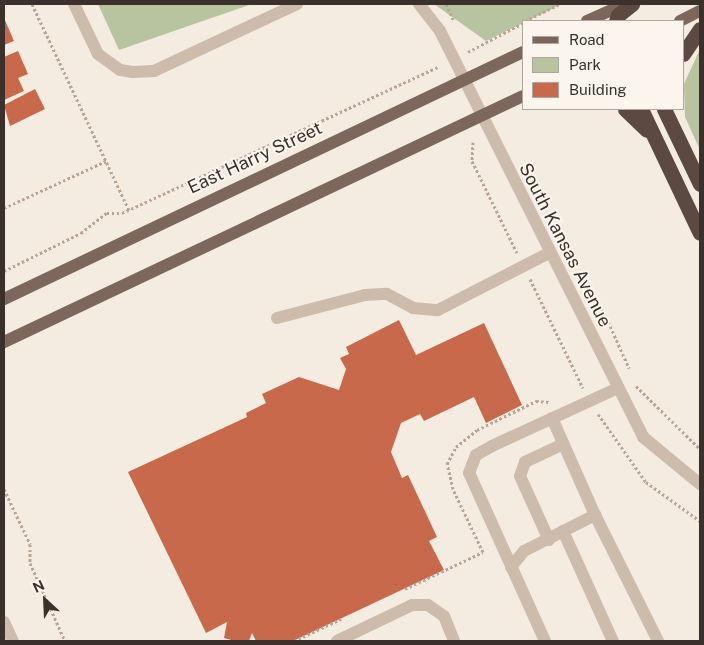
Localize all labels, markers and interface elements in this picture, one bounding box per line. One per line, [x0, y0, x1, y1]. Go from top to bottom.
legend [522, 20, 684, 110]
text: Road [569, 31, 605, 48]
text: Park [569, 56, 601, 73]
text: Building [569, 81, 627, 98]
street label: East Harry Street [184, 117, 326, 199]
street label: South Kansas Avenue [514, 159, 616, 331]
north arrow [20, 575, 70, 625]
text: N [30, 577, 47, 596]

